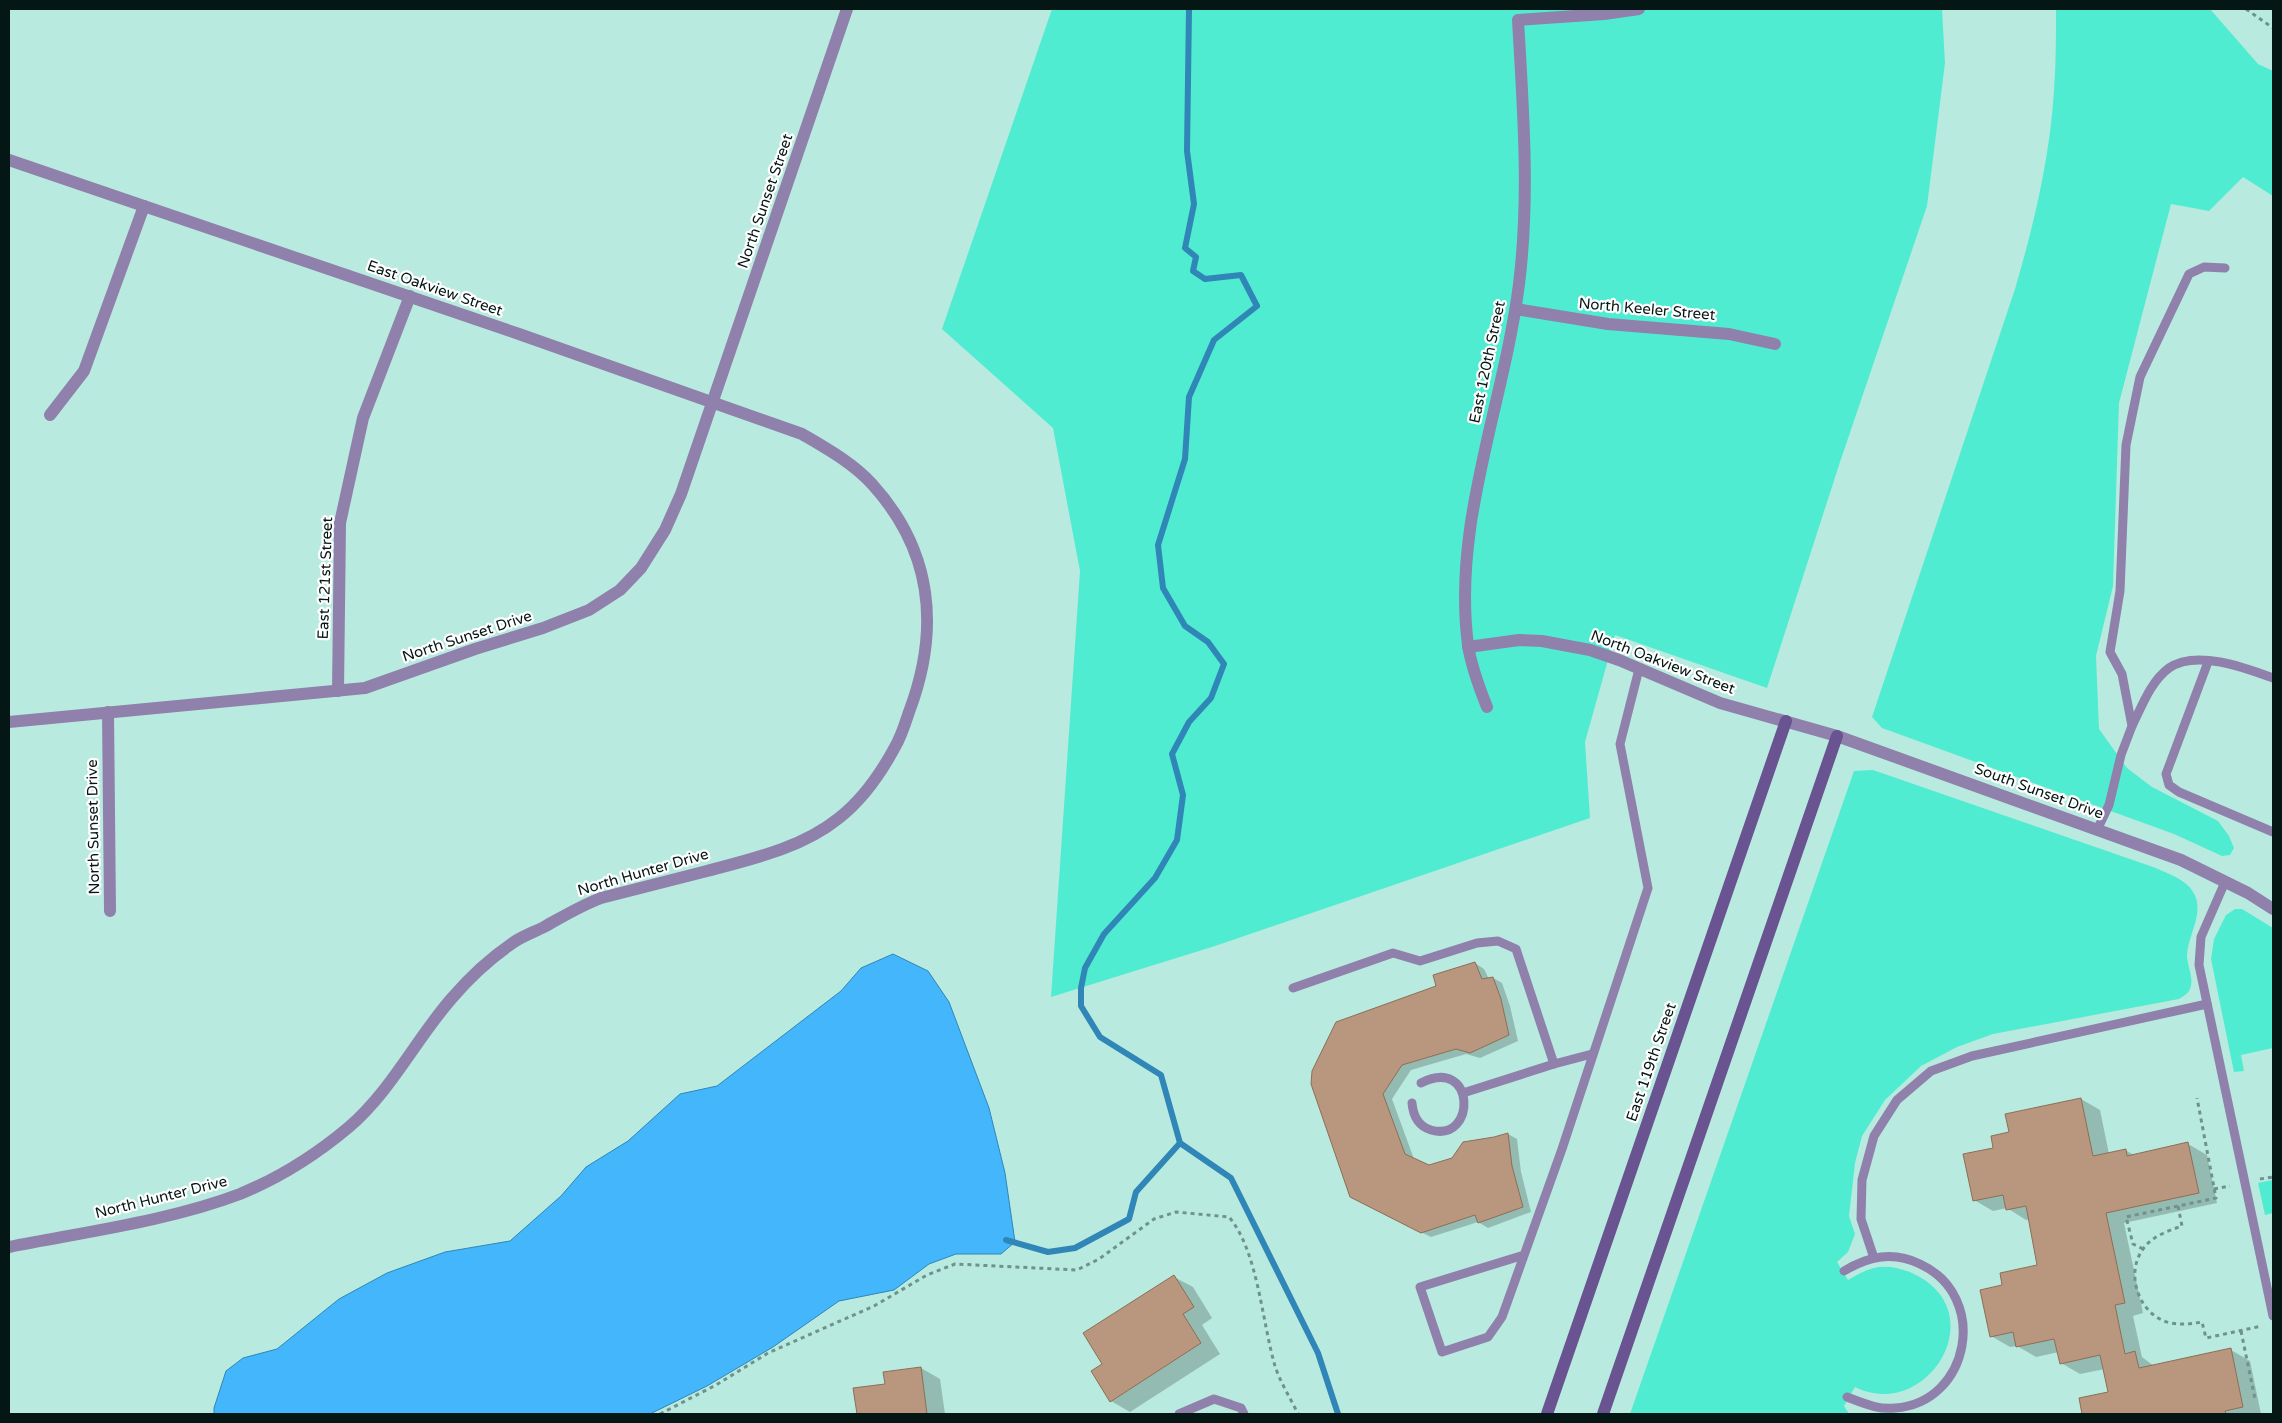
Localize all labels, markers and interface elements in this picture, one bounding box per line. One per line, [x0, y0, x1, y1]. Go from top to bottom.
street label: North Sunset Street [734, 131, 797, 271]
street label: East Oakview Street [365, 256, 505, 320]
street label: North Keeler Street [1578, 294, 1716, 324]
street label: East 120th Street [1465, 299, 1509, 425]
street label: East 121st Street [314, 516, 336, 640]
street label: North Sunset Drive [400, 607, 534, 665]
street label: North Oakview Street [1588, 626, 1738, 698]
street label: North Sunset Drive [83, 759, 103, 895]
street label: South Sunset Drive [1972, 759, 2106, 823]
street label: North Hunter Drive [575, 845, 711, 899]
street label: East 119th Street [1622, 1000, 1680, 1124]
street label: North Hunter Drive [93, 1172, 229, 1222]

